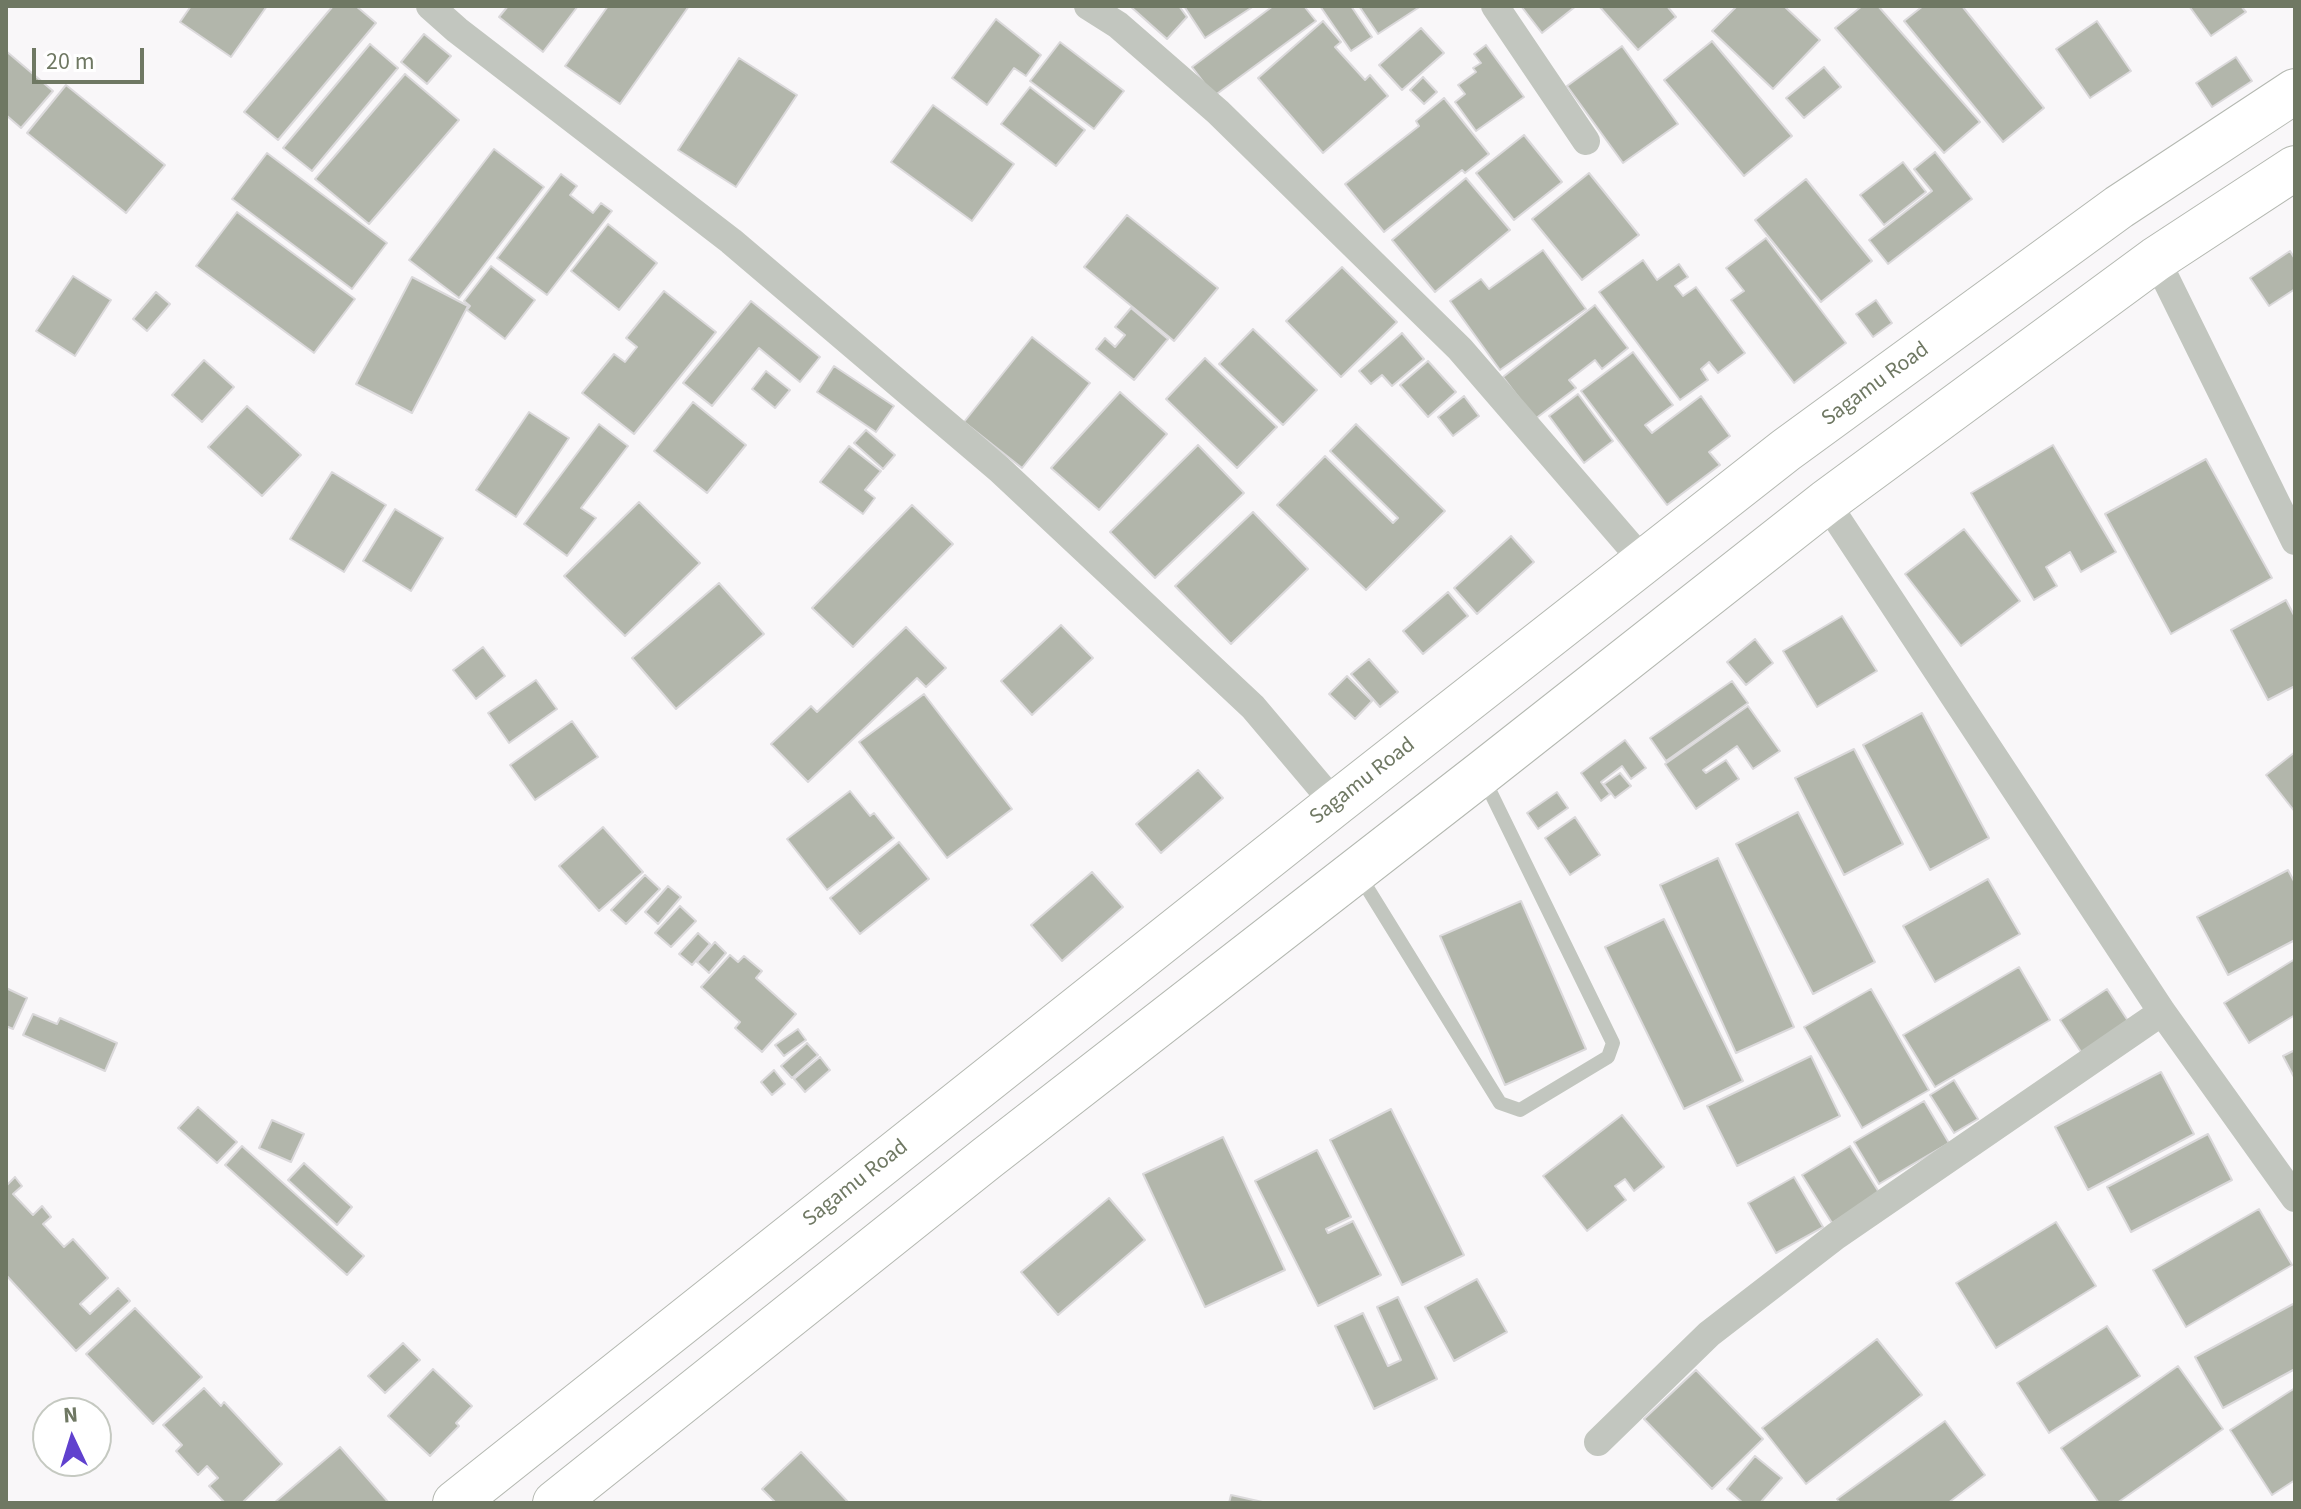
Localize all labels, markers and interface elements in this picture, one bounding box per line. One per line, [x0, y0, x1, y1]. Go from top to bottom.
scale bar [36, 32, 148, 82]
text: 20 m [46, 44, 95, 79]
street label: Sagamu Road [1817, 337, 1935, 433]
street label: Sagamu Road [1305, 733, 1421, 831]
street label: Sagamu Road [798, 1135, 914, 1233]
north arrow [32, 1397, 112, 1477]
text: N [62, 1399, 79, 1432]

